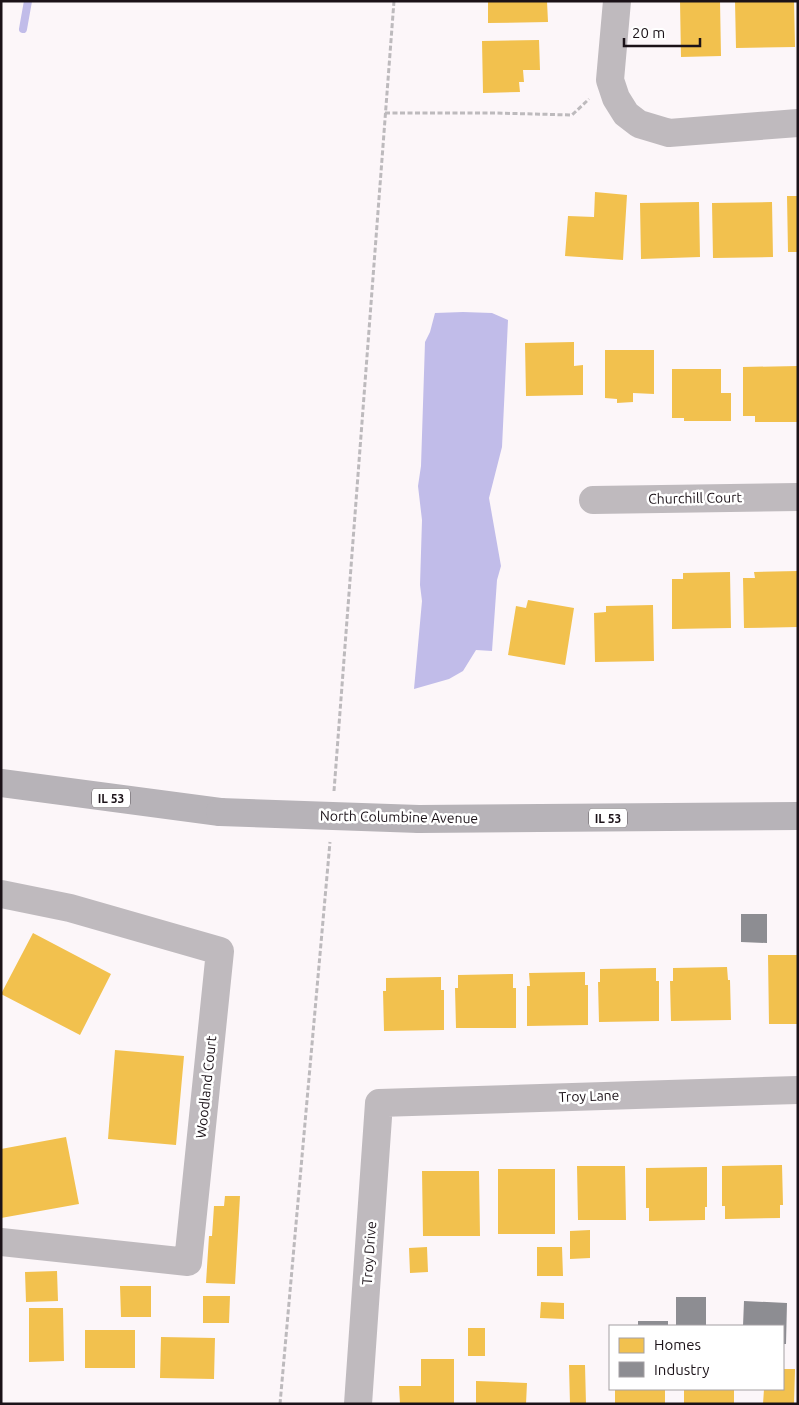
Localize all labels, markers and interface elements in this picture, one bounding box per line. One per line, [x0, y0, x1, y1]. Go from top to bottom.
scale bar [624, 15, 700, 47]
text: 20 m [632, 24, 665, 41]
street label: Churchill Court [648, 489, 743, 507]
road number: IL 53 [92, 788, 130, 808]
street label: North Columbine Avenue [320, 808, 478, 826]
road number: IL 53 [589, 808, 627, 828]
street label: Woodland Court [193, 1034, 219, 1139]
street label: Troy Lane [558, 1087, 620, 1105]
street label: Troy Drive [359, 1221, 379, 1285]
legend [609, 1325, 784, 1390]
text: Homes [654, 1336, 701, 1353]
text: Industry [654, 1361, 709, 1378]

